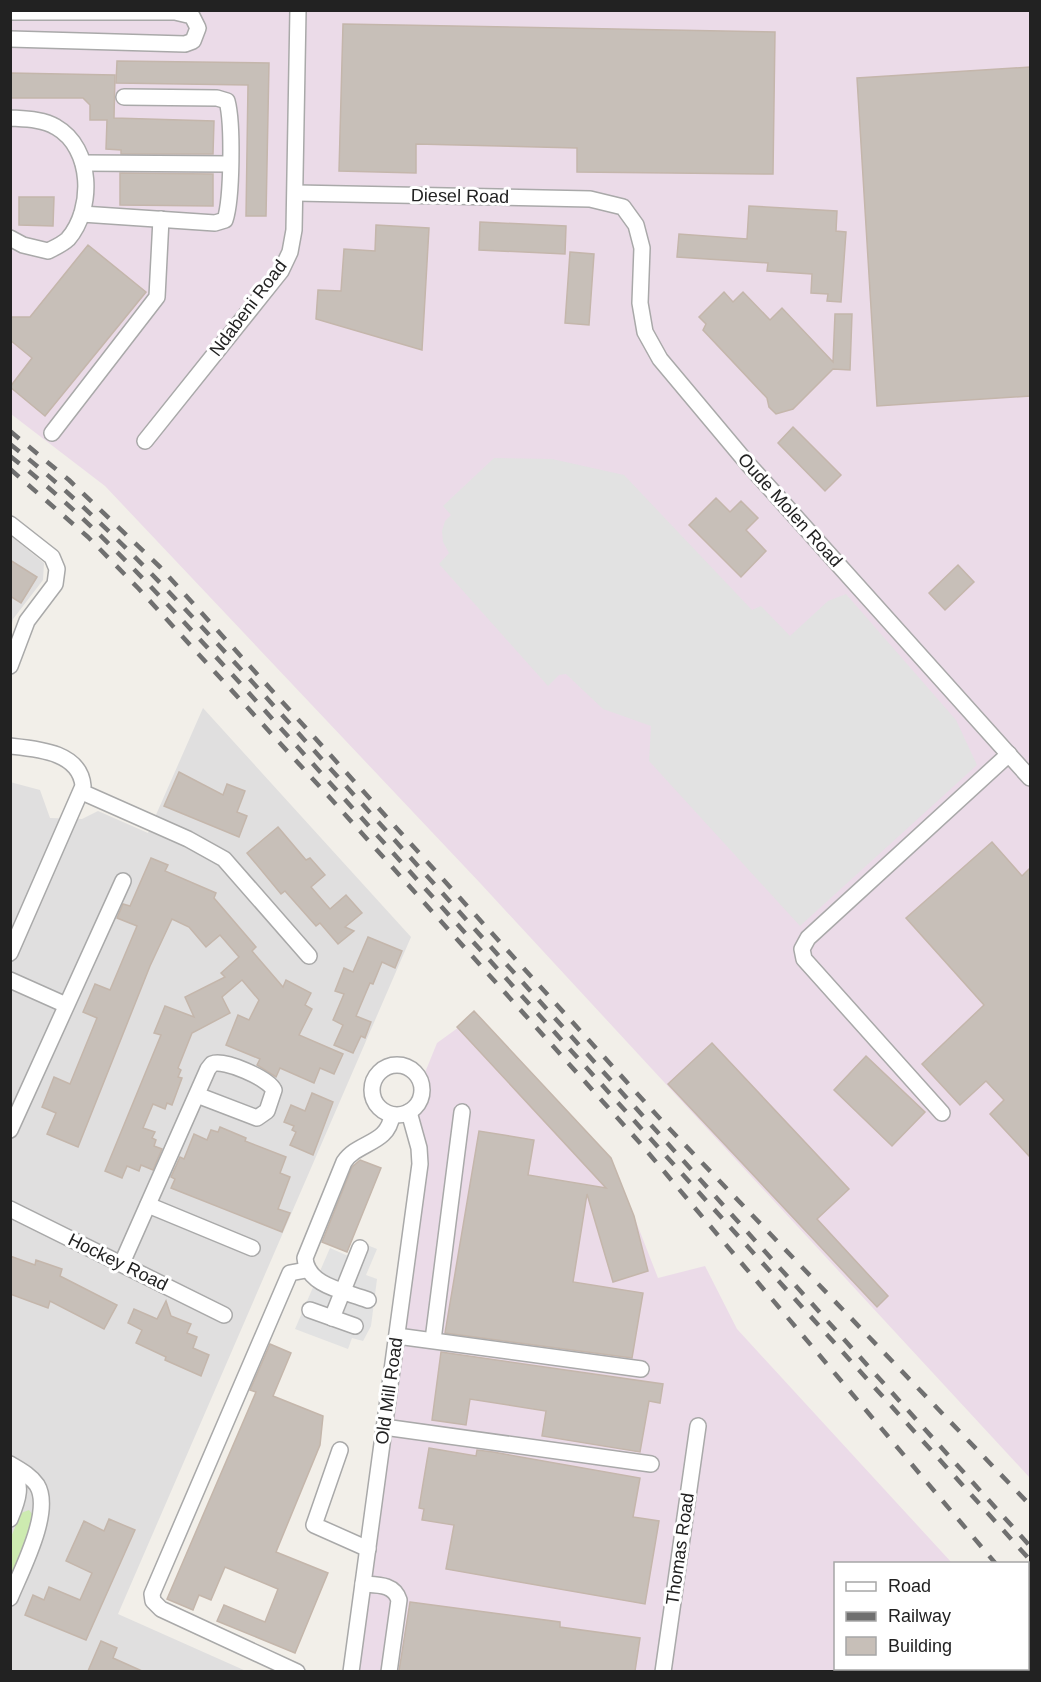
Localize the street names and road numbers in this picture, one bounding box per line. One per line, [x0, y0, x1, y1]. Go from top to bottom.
street label: Diesel Road [411, 185, 509, 207]
street label: Ndabeni Road [205, 256, 291, 360]
street label: Oude Molen Road [734, 449, 846, 571]
street label: Hockey Road [65, 1229, 171, 1295]
street label: Old Mill Road [372, 1336, 406, 1446]
street label: Thomas Road [662, 1492, 698, 1606]

